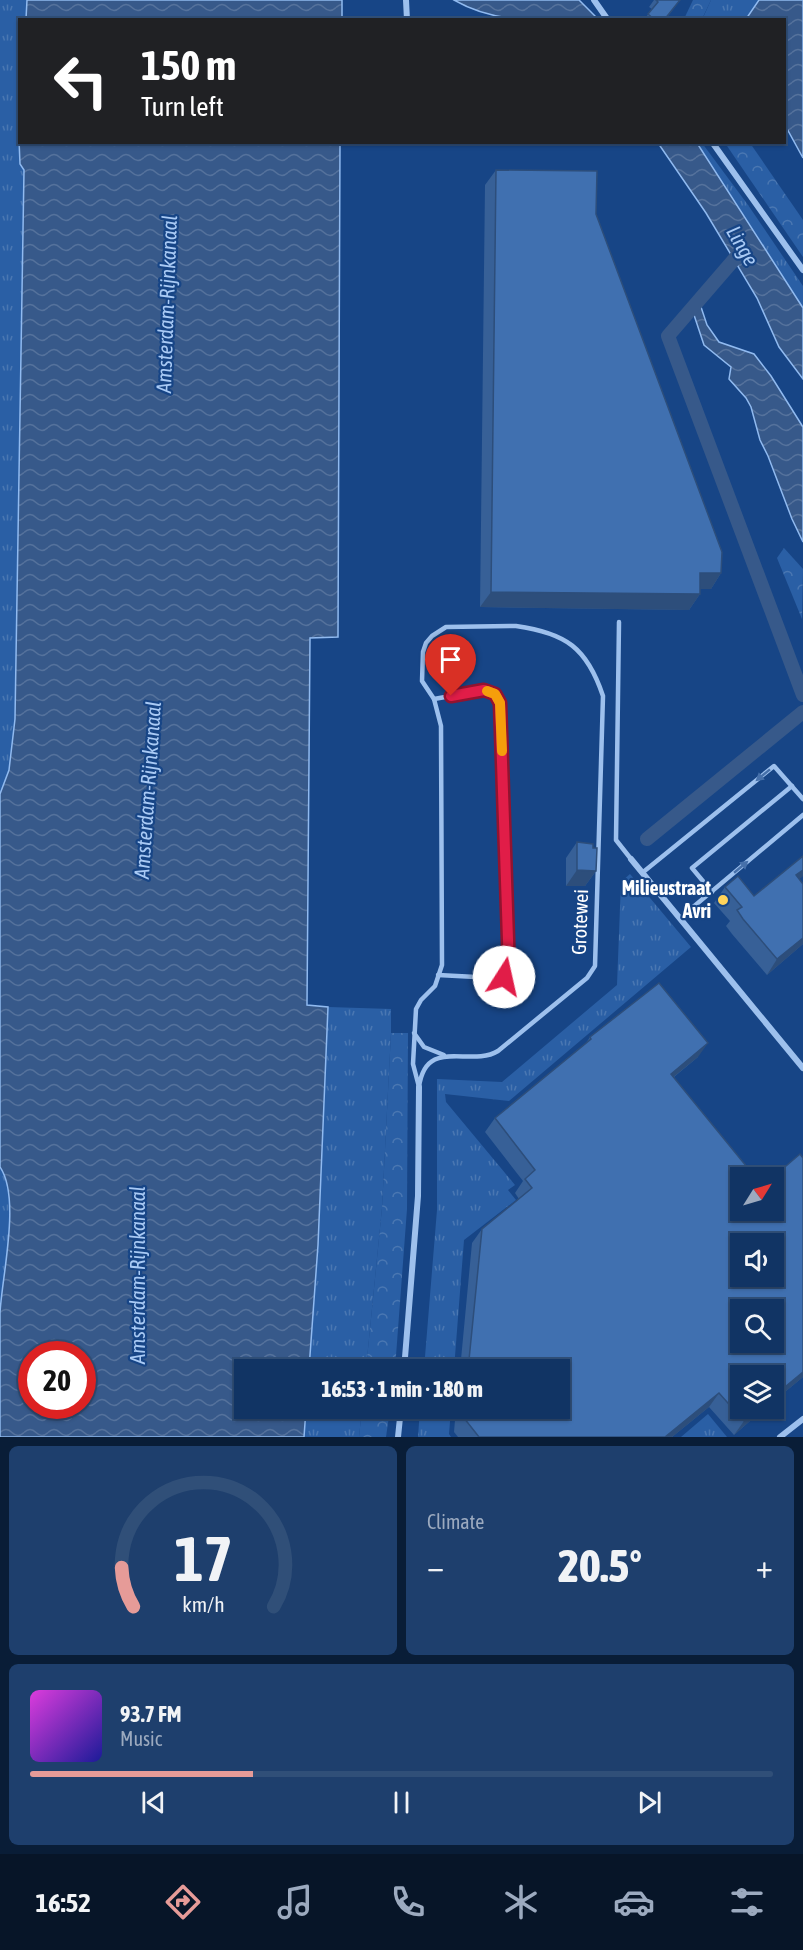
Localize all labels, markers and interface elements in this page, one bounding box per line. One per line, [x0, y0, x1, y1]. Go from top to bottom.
text: 150 m [141, 41, 236, 89]
icon: left [42, 42, 120, 120]
text: Turn left [141, 91, 224, 122]
water label: Amsterdam-Rijnkanaal [151, 215, 181, 394]
water label: Linge [722, 221, 764, 270]
pin [425, 634, 476, 696]
icon: arrive [434, 643, 467, 676]
water label: Amsterdam-Rijnkanaal [129, 700, 165, 881]
one-way arrow [755, 768, 771, 781]
one-way arrow [733, 861, 748, 874]
place label: Milieustraat Avri [622, 876, 711, 922]
street label: Grotewei [567, 889, 592, 955]
marker: Milieustraat Avri [716, 893, 730, 907]
position arrow [472, 945, 536, 1009]
north arrow [730, 1167, 784, 1221]
map controls [730, 1167, 784, 1419]
water label: Amsterdam-Rijnkanaal [125, 1186, 149, 1365]
button: sound [730, 1233, 784, 1287]
button: search [730, 1299, 784, 1353]
speed limit sign: 20 [18, 1341, 96, 1419]
button: layers [730, 1365, 784, 1419]
text: 16:53 · 1 min · 180 m [321, 1376, 483, 1402]
text: Climate [427, 1510, 484, 1533]
text: 17 [174, 1523, 232, 1594]
text: 20.5° [558, 1540, 642, 1592]
text: − [427, 1547, 444, 1585]
text: + [756, 1547, 773, 1585]
text: km/h [182, 1593, 224, 1618]
text: 93.7 FM [120, 1701, 182, 1727]
text: Music [120, 1727, 162, 1750]
icon: previous [137, 1786, 170, 1819]
icon: pause [385, 1786, 418, 1819]
icon: next [633, 1786, 666, 1819]
icon: directions [162, 1881, 204, 1923]
icon: music [274, 1881, 316, 1923]
icon: phone [387, 1881, 429, 1923]
icon: climate [500, 1881, 542, 1923]
icon: car [613, 1881, 655, 1923]
icon: filters [726, 1881, 768, 1923]
text: 16:52 [35, 1887, 91, 1918]

